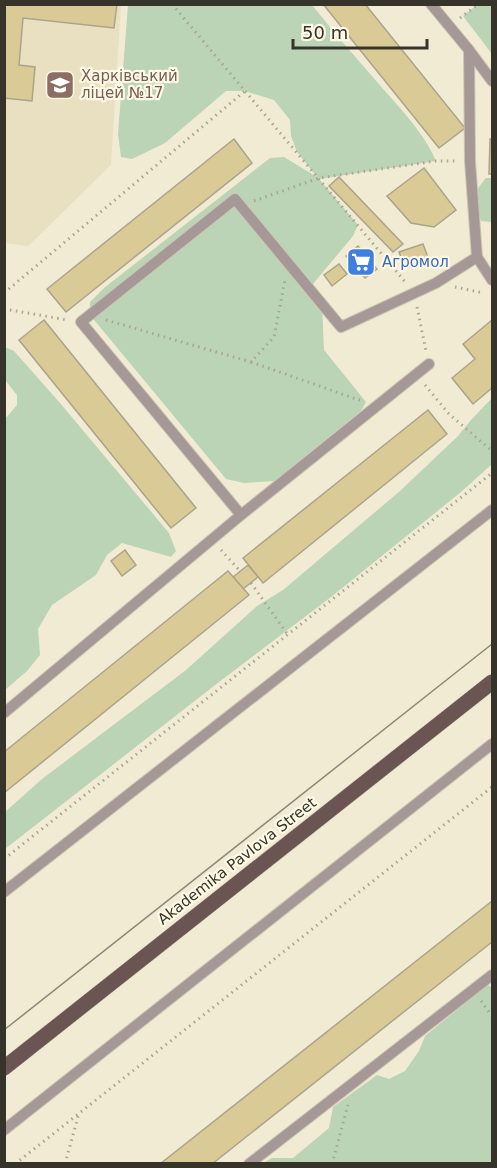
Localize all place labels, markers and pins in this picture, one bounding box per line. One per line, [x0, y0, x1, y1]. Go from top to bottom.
place label: Харківський ліцей №17 [81, 67, 178, 102]
school or university icon: Харківський ліцей №17 [44, 69, 76, 101]
supermarket icon: Агромол [345, 246, 377, 278]
place label: Агромол [382, 253, 449, 271]

